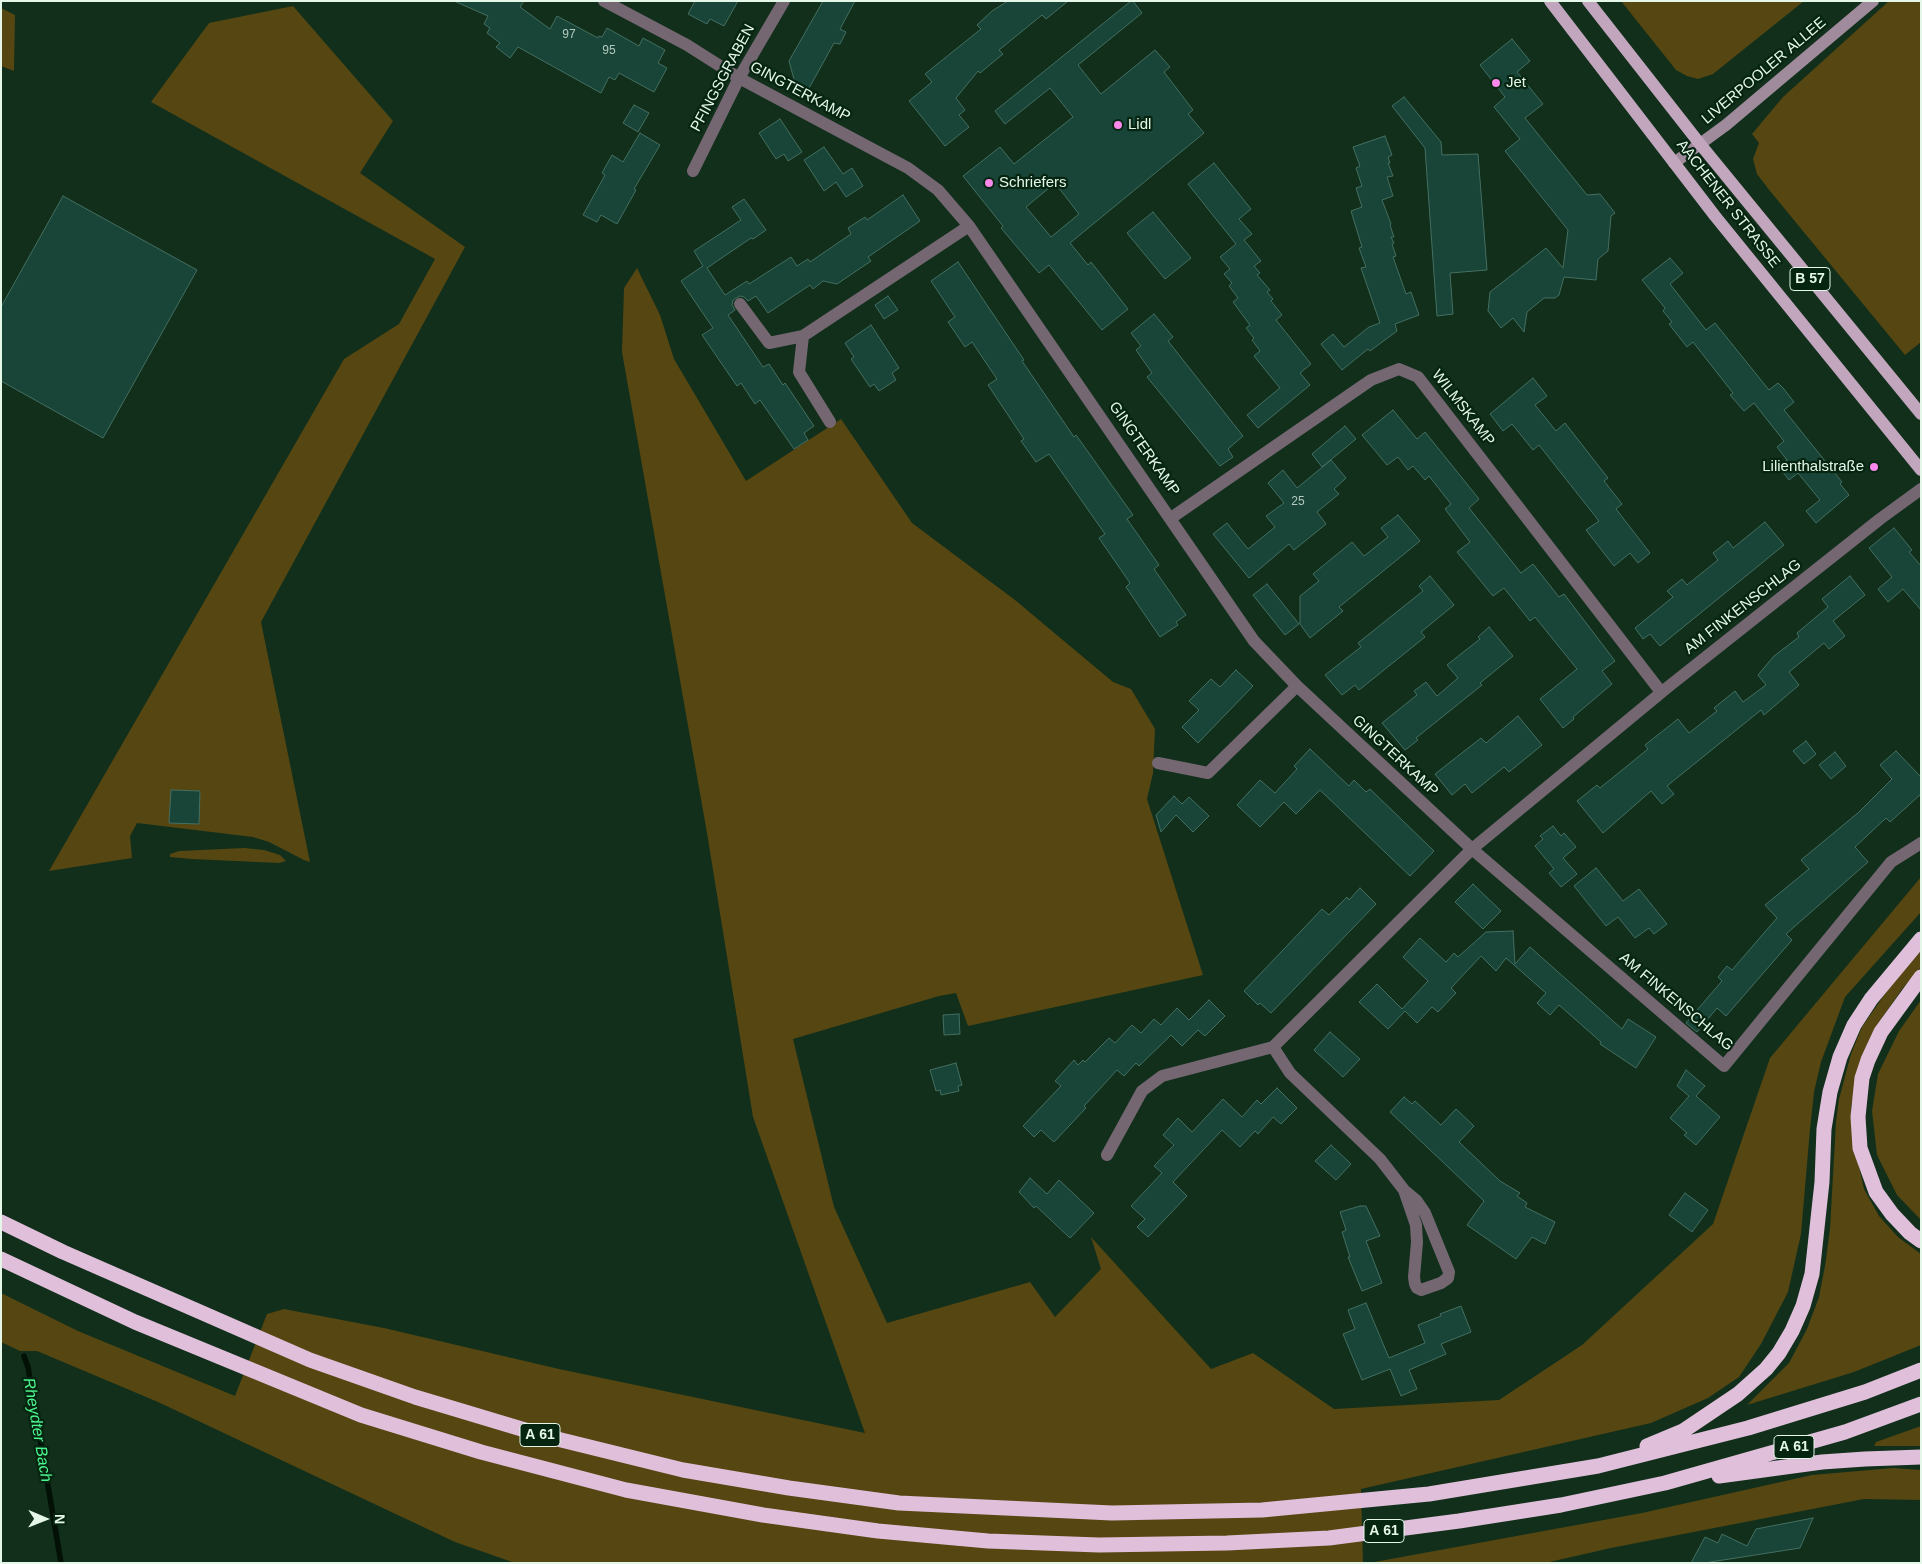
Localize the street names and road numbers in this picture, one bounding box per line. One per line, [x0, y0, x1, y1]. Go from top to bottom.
street label: LIVERPOOLER ALLEE [1698, 14, 1830, 128]
street label: PFINGSGRABEN [687, 21, 759, 135]
street label: GINGTERKAMP [747, 58, 853, 126]
street label: AACHENER STRASSE [1672, 136, 1784, 272]
road number: B 57 [1790, 268, 1830, 290]
street label: WILMSKAMP [1428, 366, 1498, 450]
street label: GINGTERKAMP [1105, 398, 1183, 500]
street label: AM FINKENSCHLAG [1681, 556, 1805, 658]
street label: GINGTERKAMP [1348, 712, 1442, 800]
street label: AM FINKENSCHLAG [1615, 949, 1737, 1055]
road number: A 61 [520, 1424, 560, 1446]
road number: A 61 [1774, 1435, 1814, 1458]
road number: A 61 [1364, 1520, 1404, 1542]

